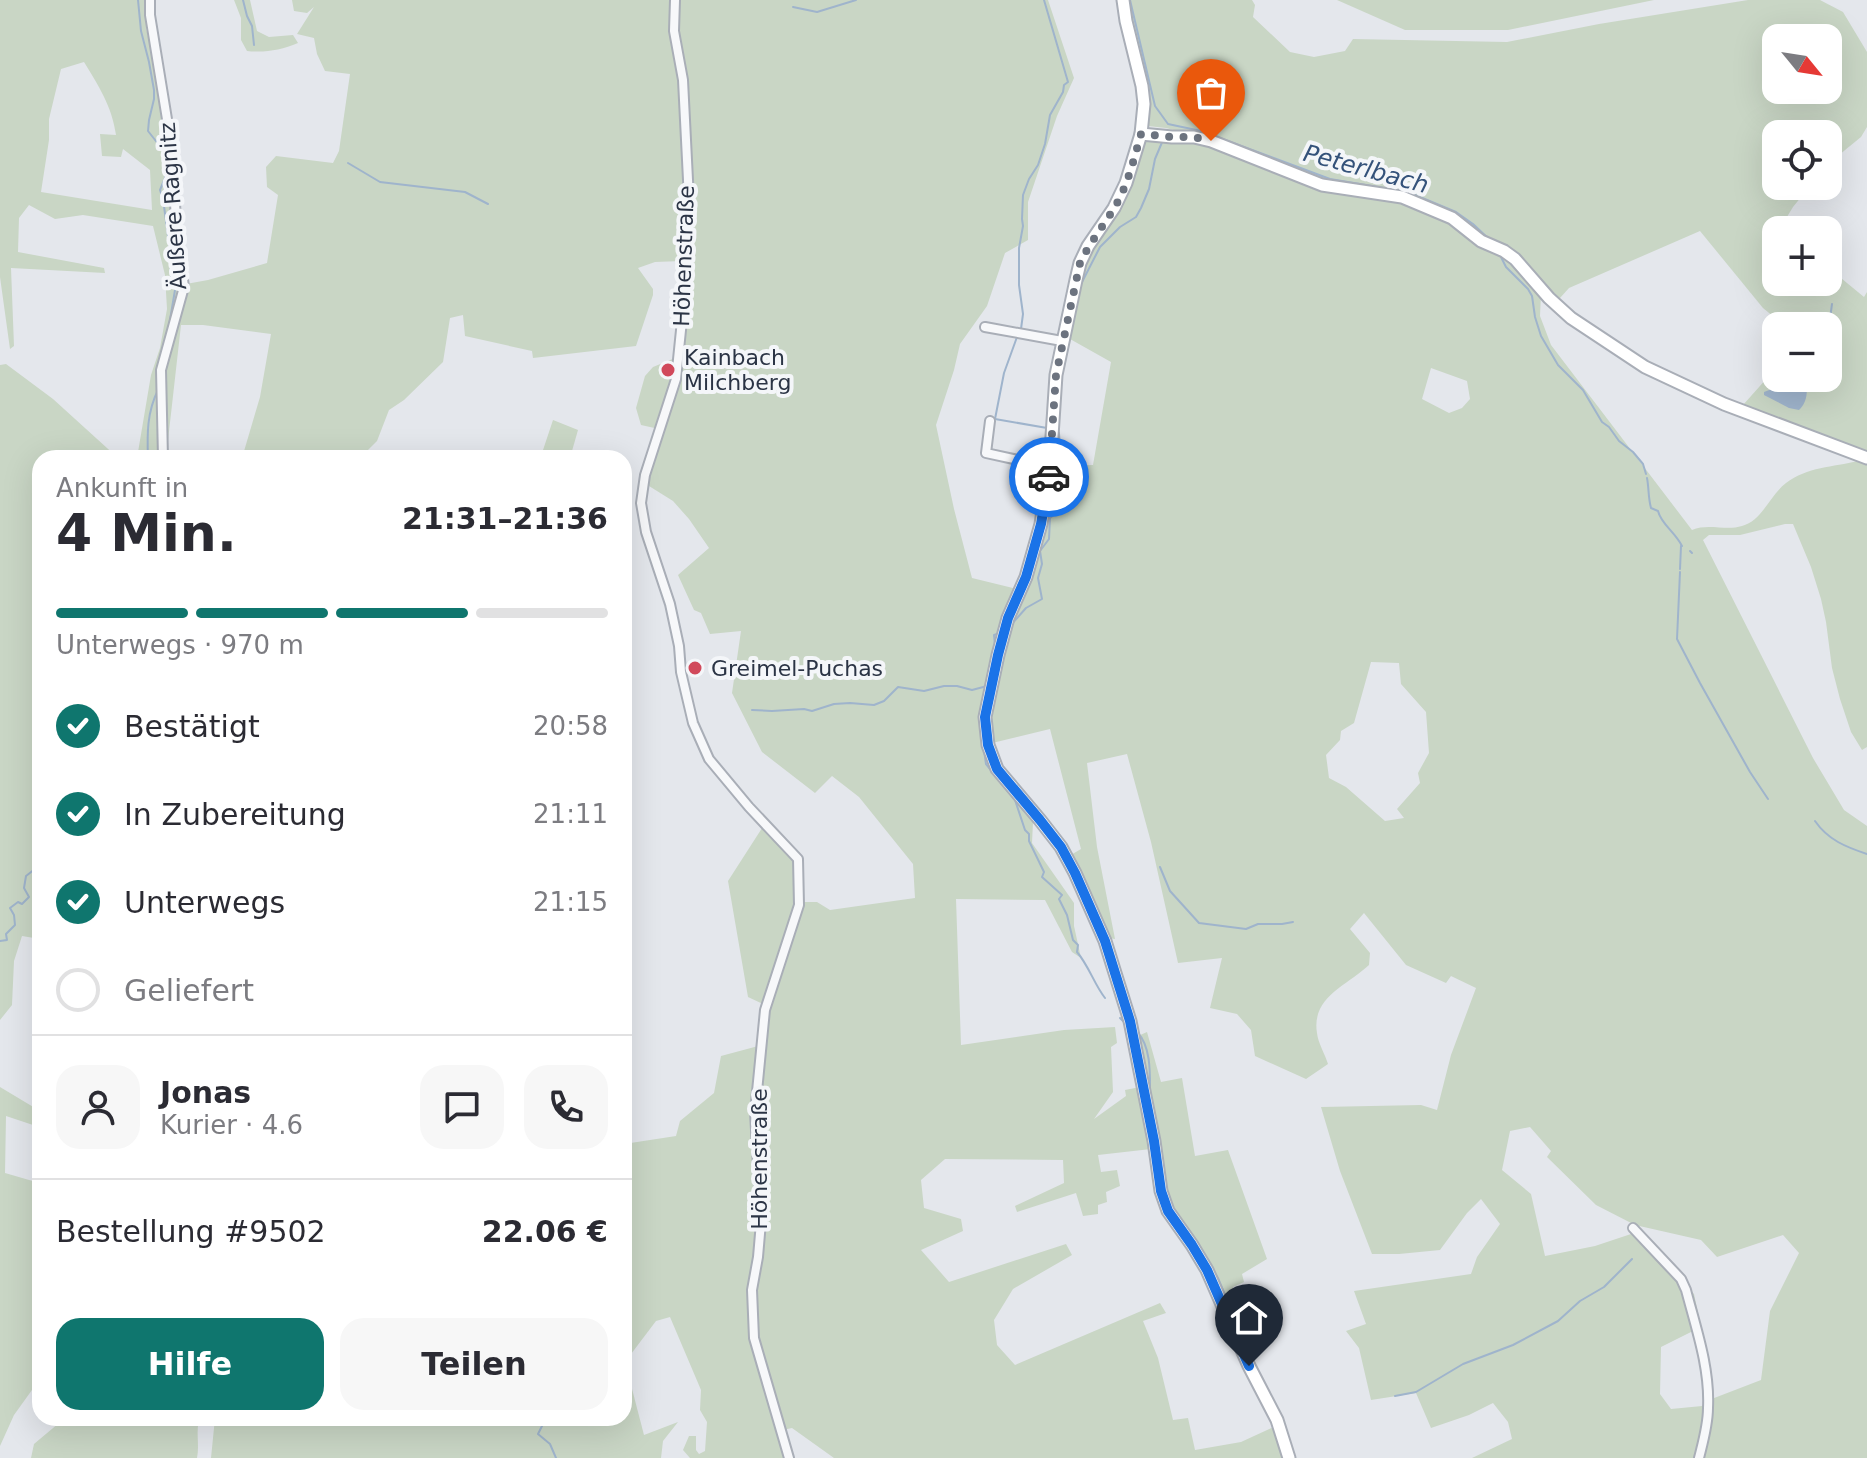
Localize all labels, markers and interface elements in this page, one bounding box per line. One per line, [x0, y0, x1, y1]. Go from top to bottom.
north arrow [1762, 24, 1842, 104]
map controls [1762, 24, 1842, 392]
pin [1177, 59, 1245, 141]
icon: bag [1189, 71, 1233, 115]
button: locate [1762, 120, 1842, 200]
street label: Äußere Ragnitz [155, 121, 191, 291]
water label: Peterlbach [1300, 139, 1432, 199]
street label: Höhenstraße [669, 185, 699, 327]
button: + [1762, 216, 1842, 296]
button: − [1762, 312, 1842, 392]
place label: Kainbach Milchberg [684, 345, 791, 395]
marker: Kainbach Milchberg [659, 361, 677, 379]
courier [1009, 437, 1089, 517]
icon: car [1027, 455, 1071, 499]
text: Ankunft in [56, 473, 188, 503]
text: 21:31–21:36 [402, 501, 608, 536]
text: 4 Min. [56, 503, 237, 563]
text: Unterwegs · 970 m [56, 630, 304, 660]
place label: Greimel-Puchas [711, 656, 883, 681]
marker: Greimel-Puchas [686, 659, 704, 677]
icon: check [56, 704, 100, 748]
text: Bestätigt [124, 709, 260, 744]
text: 20:58 [533, 711, 608, 741]
icon: check [56, 792, 100, 836]
text: In Zubereitung [124, 797, 346, 832]
text: 21:11 [533, 799, 608, 829]
icon: check [56, 880, 100, 924]
text: Unterwegs [124, 885, 285, 920]
text: 21:15 [533, 887, 608, 917]
text: Geliefert [124, 973, 254, 1008]
button: person [56, 1065, 140, 1149]
button: chat [420, 1065, 504, 1149]
button: phone [524, 1065, 608, 1149]
text: Jonas [160, 1075, 251, 1110]
street label: Höhenstraße [747, 1088, 772, 1230]
text: Kurier · 4.6 [160, 1110, 303, 1140]
text: Bestellung #9502 [56, 1214, 326, 1249]
text: 22.06 € [482, 1214, 608, 1249]
pin [1215, 1284, 1283, 1366]
icon: home [1227, 1296, 1271, 1340]
button: Hilfe [56, 1318, 324, 1410]
button: Teilen [340, 1318, 608, 1410]

